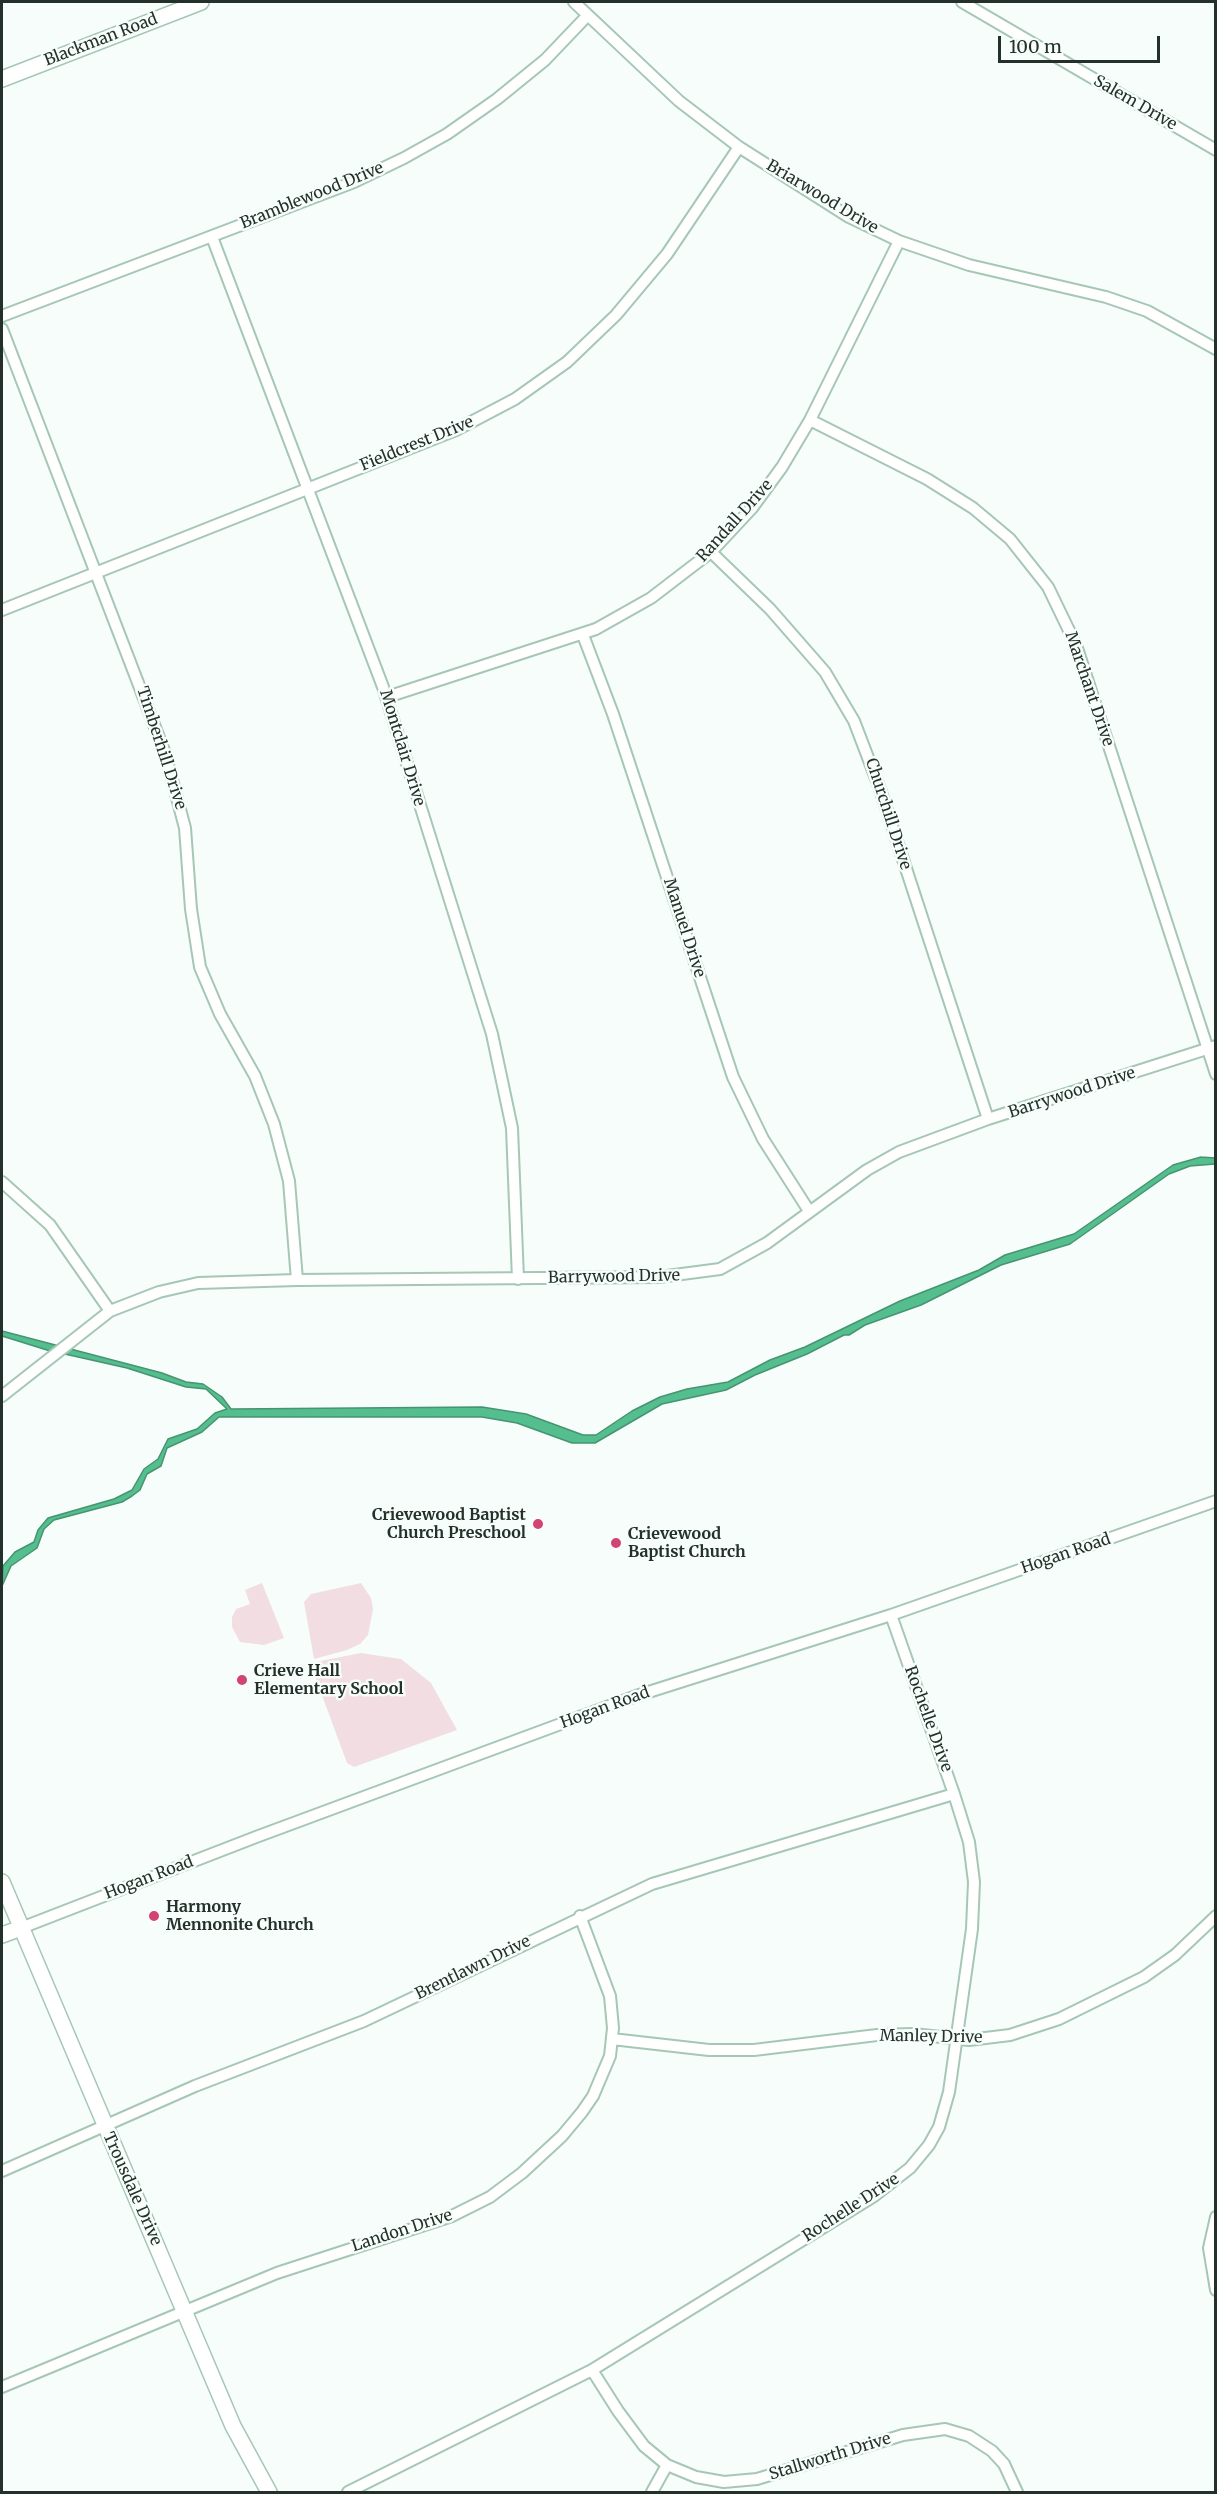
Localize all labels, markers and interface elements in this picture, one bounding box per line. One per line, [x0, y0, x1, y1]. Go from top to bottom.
street label: Blackman Road [42, 10, 160, 70]
scale bar [1001, 24, 1163, 62]
text: 100 m [1009, 35, 1062, 58]
street label: Salem Drive [1090, 71, 1180, 135]
street label: Briarwood Drive [763, 156, 881, 238]
street label: Bramblewood Drive [238, 158, 386, 234]
street label: Fieldcrest Drive [358, 413, 476, 475]
street label: Randall Drive [693, 476, 777, 566]
street label: Marchant Drive [1060, 629, 1118, 749]
street label: Timberhill Drive [132, 684, 190, 812]
street label: Montclair Drive [375, 688, 429, 808]
street label: Churchill Drive [861, 756, 915, 872]
street label: Manuel Drive [659, 876, 709, 980]
street label: Barrywood Drive [1006, 1063, 1138, 1123]
street label: Barrywood Drive [548, 1266, 680, 1288]
place label: Crievewood Baptist Church Preschool [372, 1505, 526, 1543]
marker: Crievewood Baptist Church Preschool [531, 1517, 545, 1531]
place label: Crievewood Baptist Church [628, 1524, 746, 1562]
street label: Hogan Road [1019, 1530, 1113, 1578]
marker: Crievewood Baptist Church [609, 1536, 623, 1550]
place label: Crieve Hall Elementary School [254, 1661, 403, 1699]
street label: Rochelle Drive [900, 1664, 956, 1774]
marker: Crieve Hall Elementary School [235, 1673, 249, 1687]
street label: Hogan Road [558, 1683, 652, 1733]
street label: Hogan Road [102, 1852, 196, 1904]
place label: Harmony Mennonite Church [166, 1897, 314, 1935]
marker: Harmony Mennonite Church [147, 1909, 161, 1923]
street label: Brentlawn Drive [412, 1932, 534, 2004]
street label: Manley Drive [879, 2027, 983, 2047]
street label: Trousdale Drive [98, 2129, 166, 2249]
street label: Rochelle Drive [799, 2170, 903, 2246]
street label: Landon Drive [349, 2206, 455, 2256]
street label: Stallworth Drive [767, 2429, 893, 2485]

